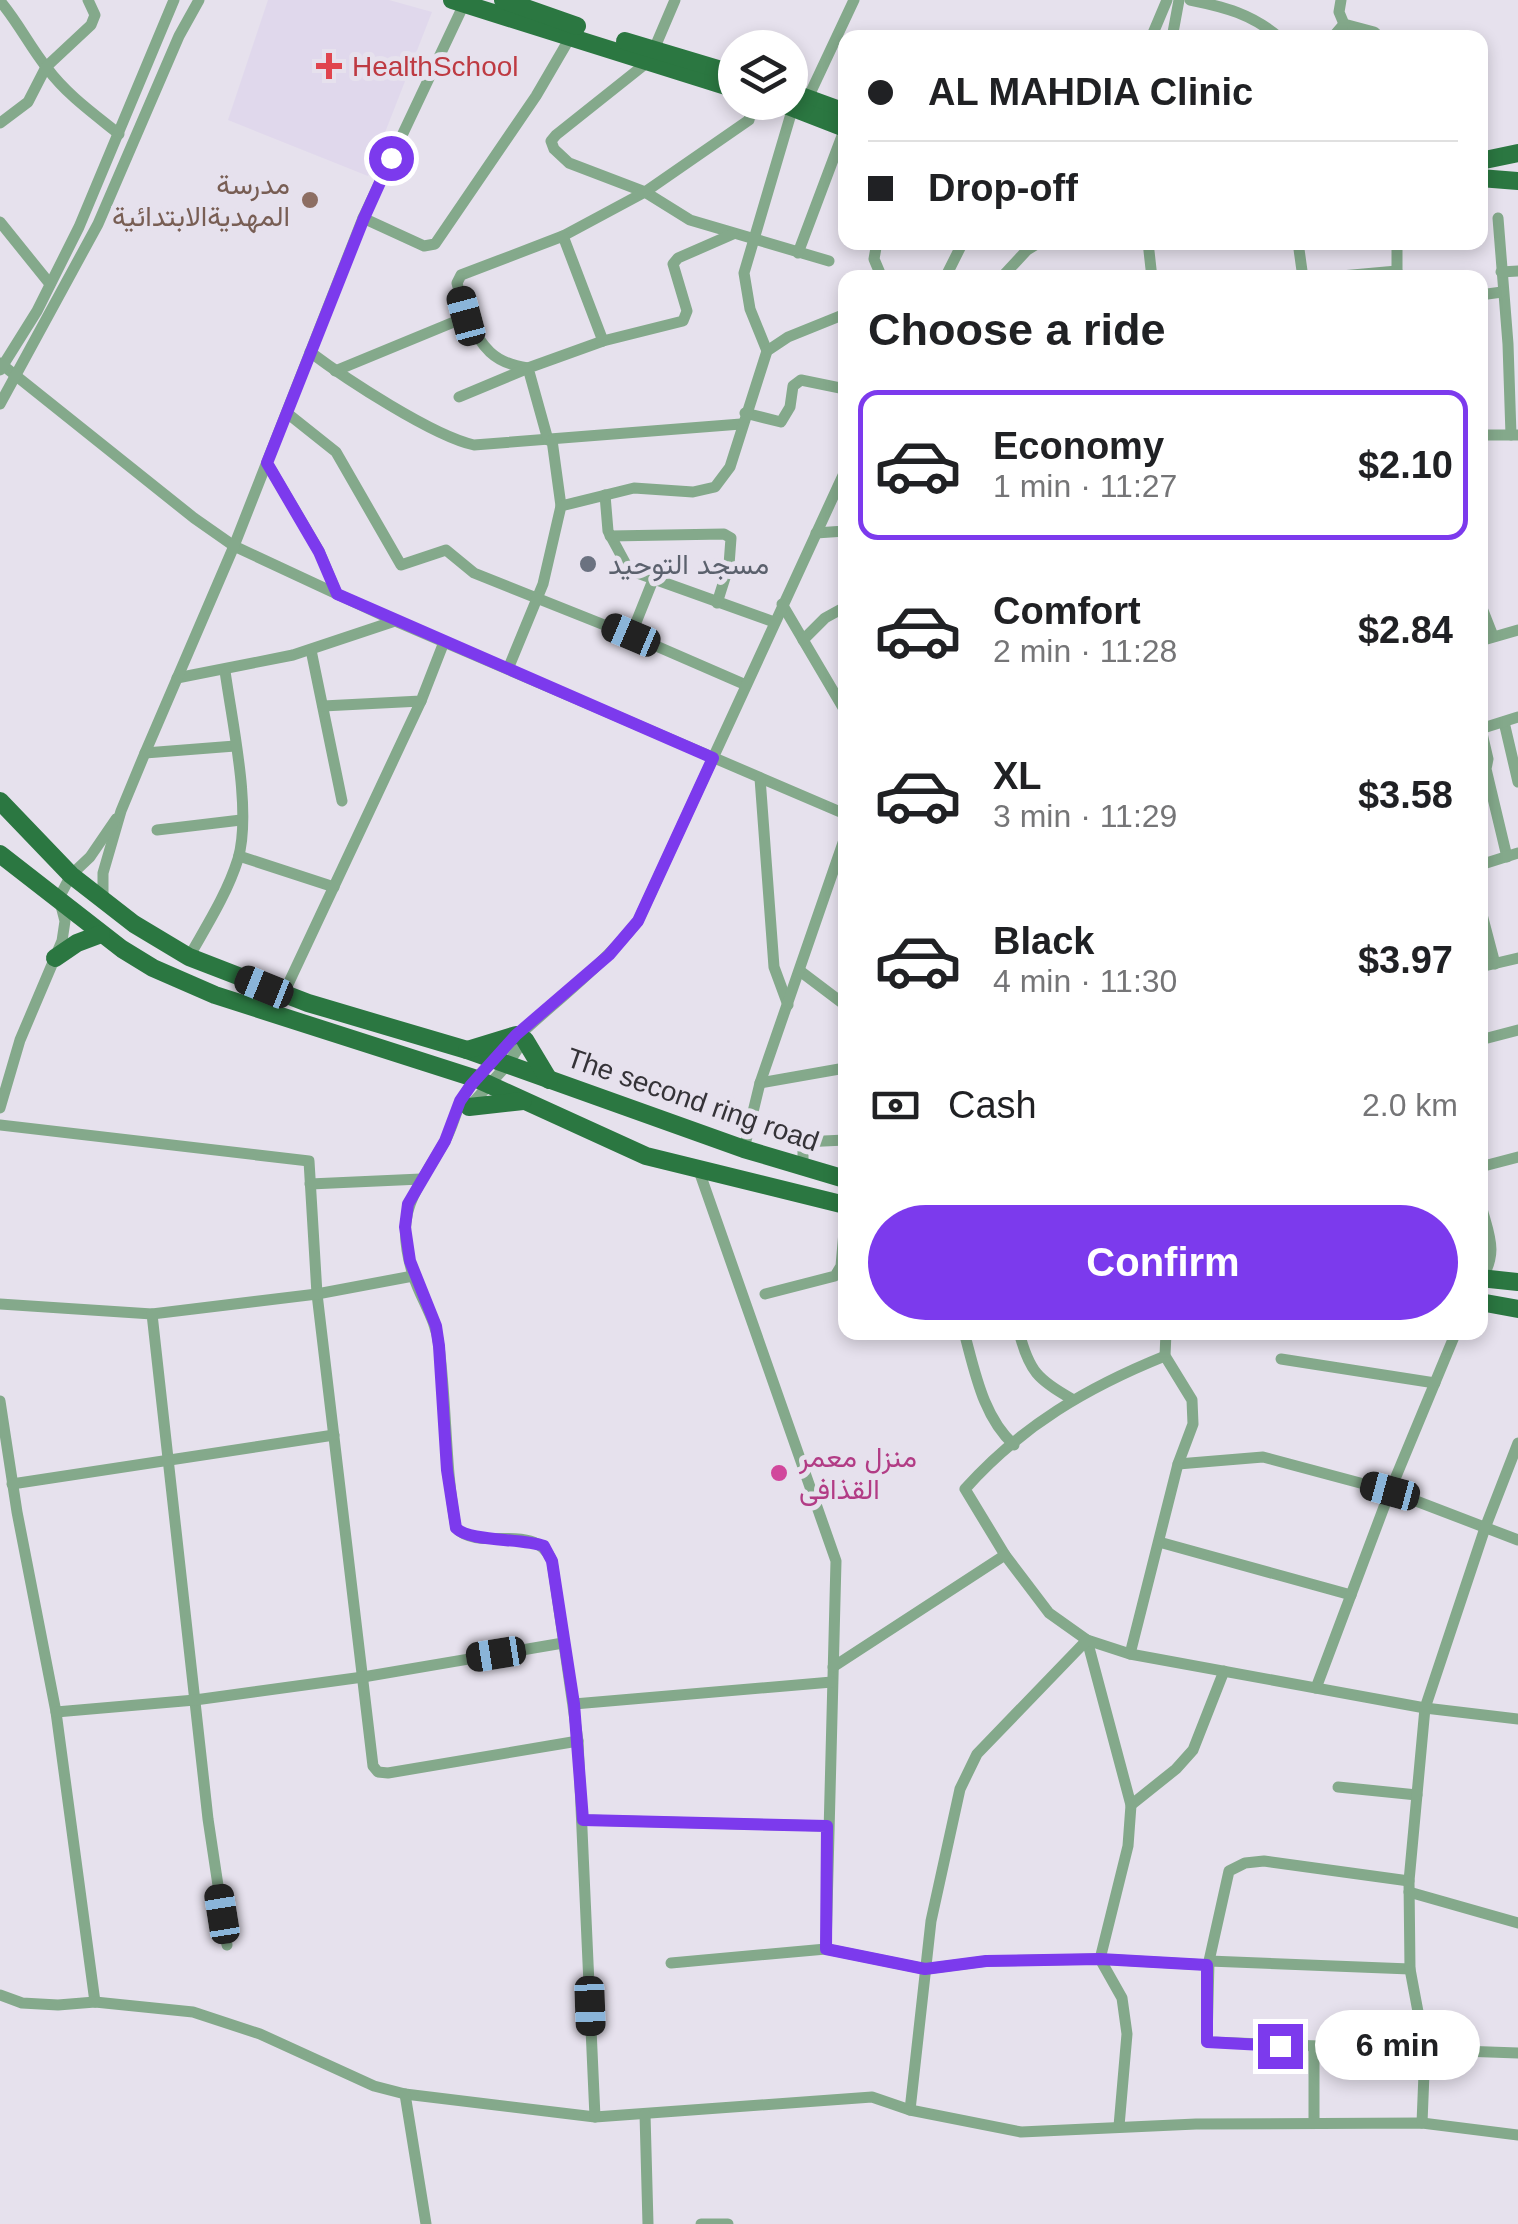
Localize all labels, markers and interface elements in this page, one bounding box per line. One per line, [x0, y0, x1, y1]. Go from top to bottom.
map controls [718, 30, 808, 120]
button: layers [718, 30, 808, 120]
place label: HealthSchool [352, 51, 519, 82]
marker: HealthSchool [316, 53, 342, 79]
text: AL MAHDIA Clinic [928, 71, 1253, 113]
route start [369, 136, 414, 181]
text: Drop-off [928, 167, 1078, 209]
place label: مدرسة المهديةالابتدائية [112, 169, 290, 234]
marker: مدرسة المهديةالابتدائية [299, 189, 321, 211]
car [444, 283, 488, 349]
text: Choose a ride [868, 304, 1166, 355]
icon: car [873, 420, 963, 510]
text: Economy [993, 425, 1164, 467]
text: $2.10 [1358, 444, 1453, 486]
text: 1 min · 11:27 [993, 468, 1177, 504]
place label: مسجد التوحيد [608, 549, 769, 582]
marker: مسجد التوحيد [577, 553, 599, 575]
icon: car [873, 585, 963, 675]
text: Comfort [993, 590, 1141, 632]
car [598, 609, 664, 661]
text: $2.84 [1358, 609, 1453, 651]
text: 2 min · 11:28 [993, 633, 1177, 669]
icon: car [873, 750, 963, 840]
text: XL [993, 755, 1042, 797]
text: $3.58 [1358, 774, 1453, 816]
text: 3 min · 11:29 [993, 798, 1177, 834]
icon: car [873, 915, 963, 1005]
text: Black [993, 920, 1094, 962]
text: $3.97 [1358, 939, 1453, 981]
car [231, 962, 297, 1012]
text: 4 min · 11:30 [993, 963, 1177, 999]
street label: The second ring road [563, 1042, 823, 1157]
icon: cash [868, 1078, 923, 1133]
text: Cash [948, 1084, 1037, 1126]
text: 2.0 km [1362, 1087, 1458, 1123]
button: Confirm [868, 1205, 1458, 1320]
place label: منزل معمر القذافى [798, 1442, 917, 1506]
marker: منزل معمر القذافى [768, 1462, 790, 1484]
car [1357, 1469, 1423, 1513]
car [464, 1634, 528, 1674]
car [202, 1882, 242, 1946]
car [574, 1975, 606, 2037]
callout: 6 min [1315, 2011, 1480, 2081]
route end [1258, 2024, 1303, 2069]
text: 6 min [1356, 2027, 1439, 2063]

